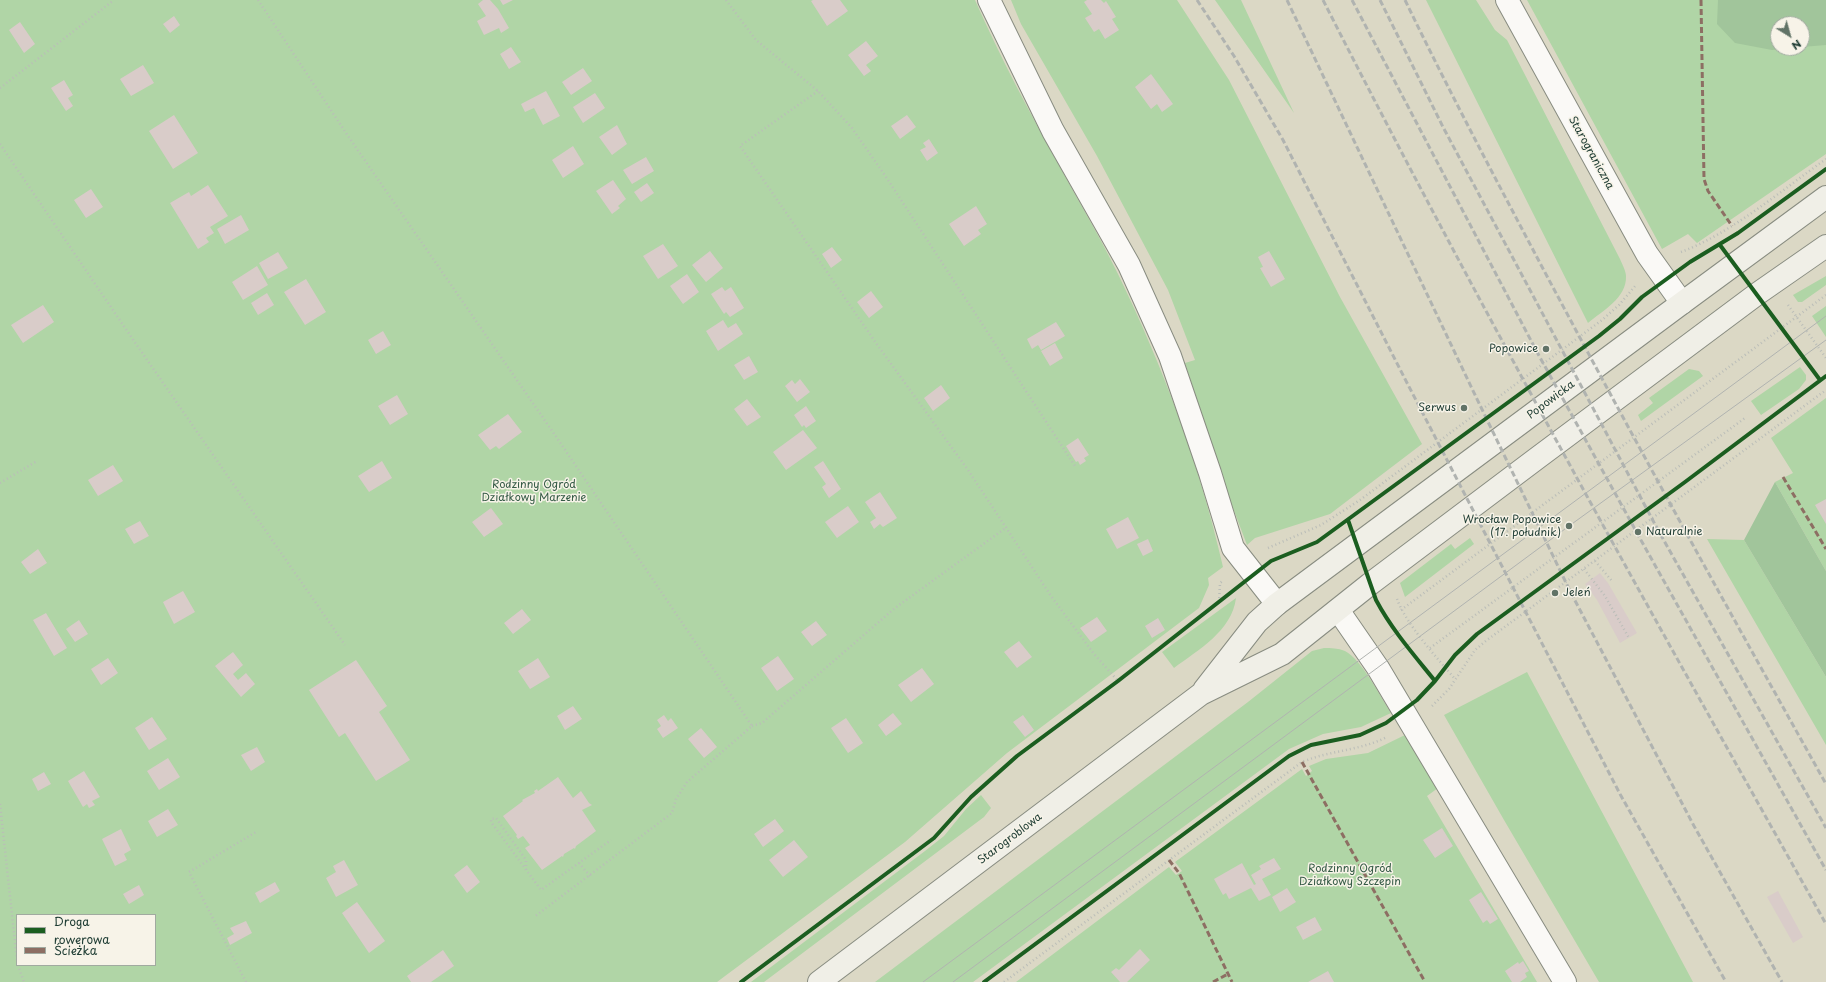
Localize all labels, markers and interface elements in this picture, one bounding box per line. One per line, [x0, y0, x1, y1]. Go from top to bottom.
north arrow [1770, 16, 1810, 56]
text: N [1788, 36, 1806, 55]
street label: Starograniczna [1565, 114, 1617, 192]
place label: Popowice [1489, 342, 1538, 356]
marker: Popowice [1541, 344, 1551, 354]
street label: Popowicka [1525, 378, 1577, 422]
place label: Serwus [1418, 401, 1456, 415]
marker: Serwus [1459, 403, 1469, 413]
park label: Rodzinny Ogród Działkowy Marzenie [481, 478, 587, 504]
place label: Wrocław Popowice (17. południk) [1463, 513, 1561, 539]
marker: Wrocław Popowice (17. południk) [1564, 521, 1574, 531]
place label: Naturalnie [1646, 525, 1703, 539]
marker: Naturalnie [1633, 527, 1643, 537]
place label: Jeleń [1563, 586, 1591, 600]
marker: Jeleń [1550, 588, 1560, 598]
street label: Starogroblowa [975, 811, 1045, 867]
park label: Rodzinny Ogród Działkowy Szczepin [1299, 862, 1401, 888]
text: Droga rowerowa [54, 912, 110, 948]
legend [16, 914, 156, 966]
text: Ścieżka [54, 941, 97, 959]

